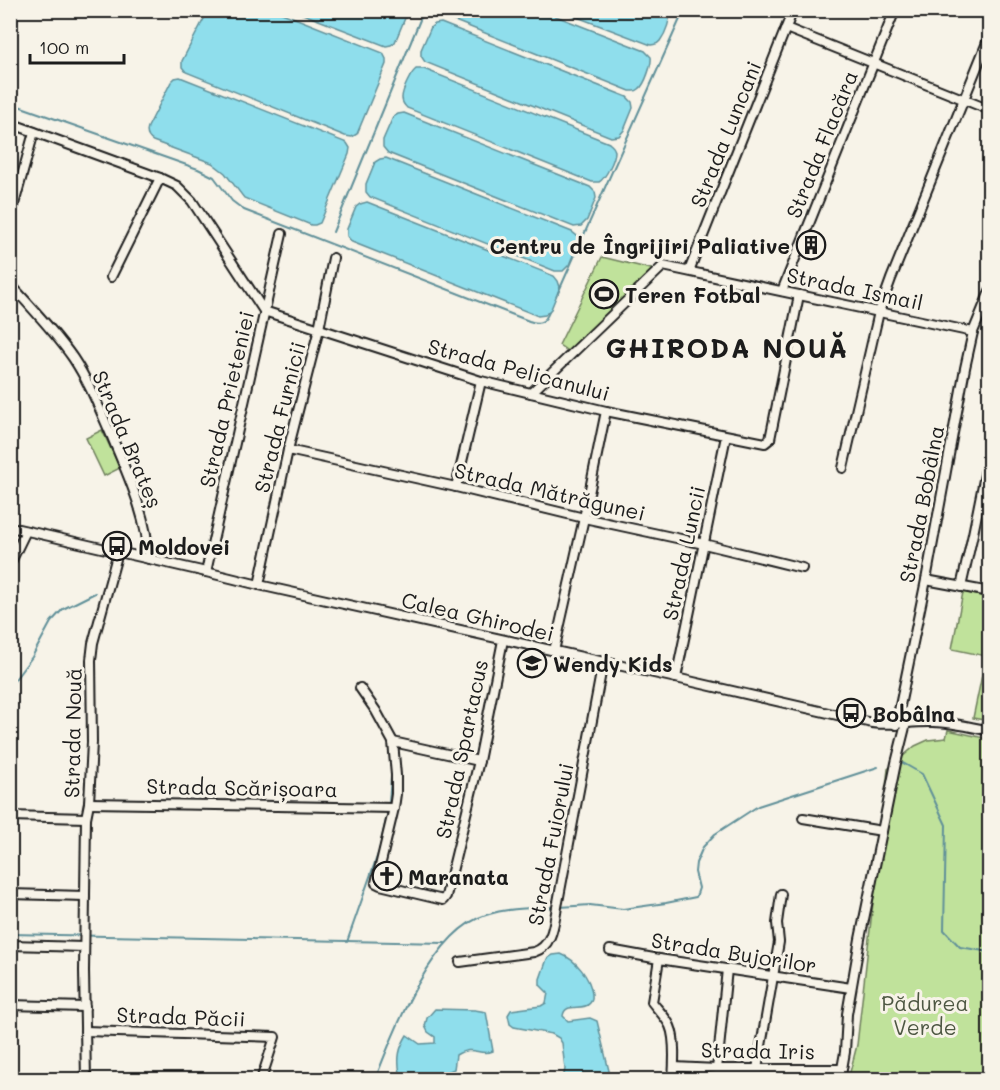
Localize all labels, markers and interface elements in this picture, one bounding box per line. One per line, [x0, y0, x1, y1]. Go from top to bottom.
scale bar [30, 27, 124, 65]
text: 100 m [39, 35, 89, 59]
street label: Strada Luncani [683, 57, 767, 211]
street label: Strada Flacăra [779, 66, 863, 222]
building icon: Centru de Îngrijiri Paliative [795, 229, 827, 261]
place label: Centru de Îngrijiri Paliative [490, 232, 790, 259]
street label: Strada Ismail [784, 260, 926, 316]
sports icon: Teren Fotbal [588, 278, 620, 310]
place label: Teren Fotbal [625, 281, 760, 308]
street label: Strada Prieteniei [193, 308, 259, 490]
district label: GHIRODA NOUĂ [605, 330, 849, 365]
street label: Strada Pelicanului [425, 332, 613, 406]
street label: Strada Furnicii [247, 339, 311, 495]
street label: Strada Brateș [86, 366, 169, 512]
street label: Strada Bobâlna [893, 423, 949, 585]
street label: Strada Mătrăgunei [452, 456, 648, 526]
street label: Strada Luncii [656, 483, 710, 623]
bus stop icon: Moldovei [101, 530, 133, 562]
place label: Moldovei [138, 533, 230, 560]
street label: Calea Ghirodei [399, 585, 557, 647]
school or university icon: Wendy Kids [516, 647, 548, 679]
place label: Wendy Kids [553, 650, 673, 678]
street label: Strada Spartacus [429, 657, 493, 841]
street label: Strada Nouă [57, 668, 87, 798]
bus stop icon: Bobâlna [835, 697, 867, 729]
place label: Bobâlna [872, 700, 956, 727]
street label: Strada Fuiorului [521, 760, 579, 928]
street label: Strada Scărișoara [146, 772, 338, 803]
church icon: Maranata [371, 860, 403, 892]
place label: Maranata [408, 863, 509, 890]
street label: Strada Bujorilor [649, 926, 819, 978]
park label: Pădurea Verde [881, 989, 969, 1040]
street label: Strada Păcii [116, 1000, 246, 1032]
street label: Strada Iris [701, 1036, 815, 1064]

